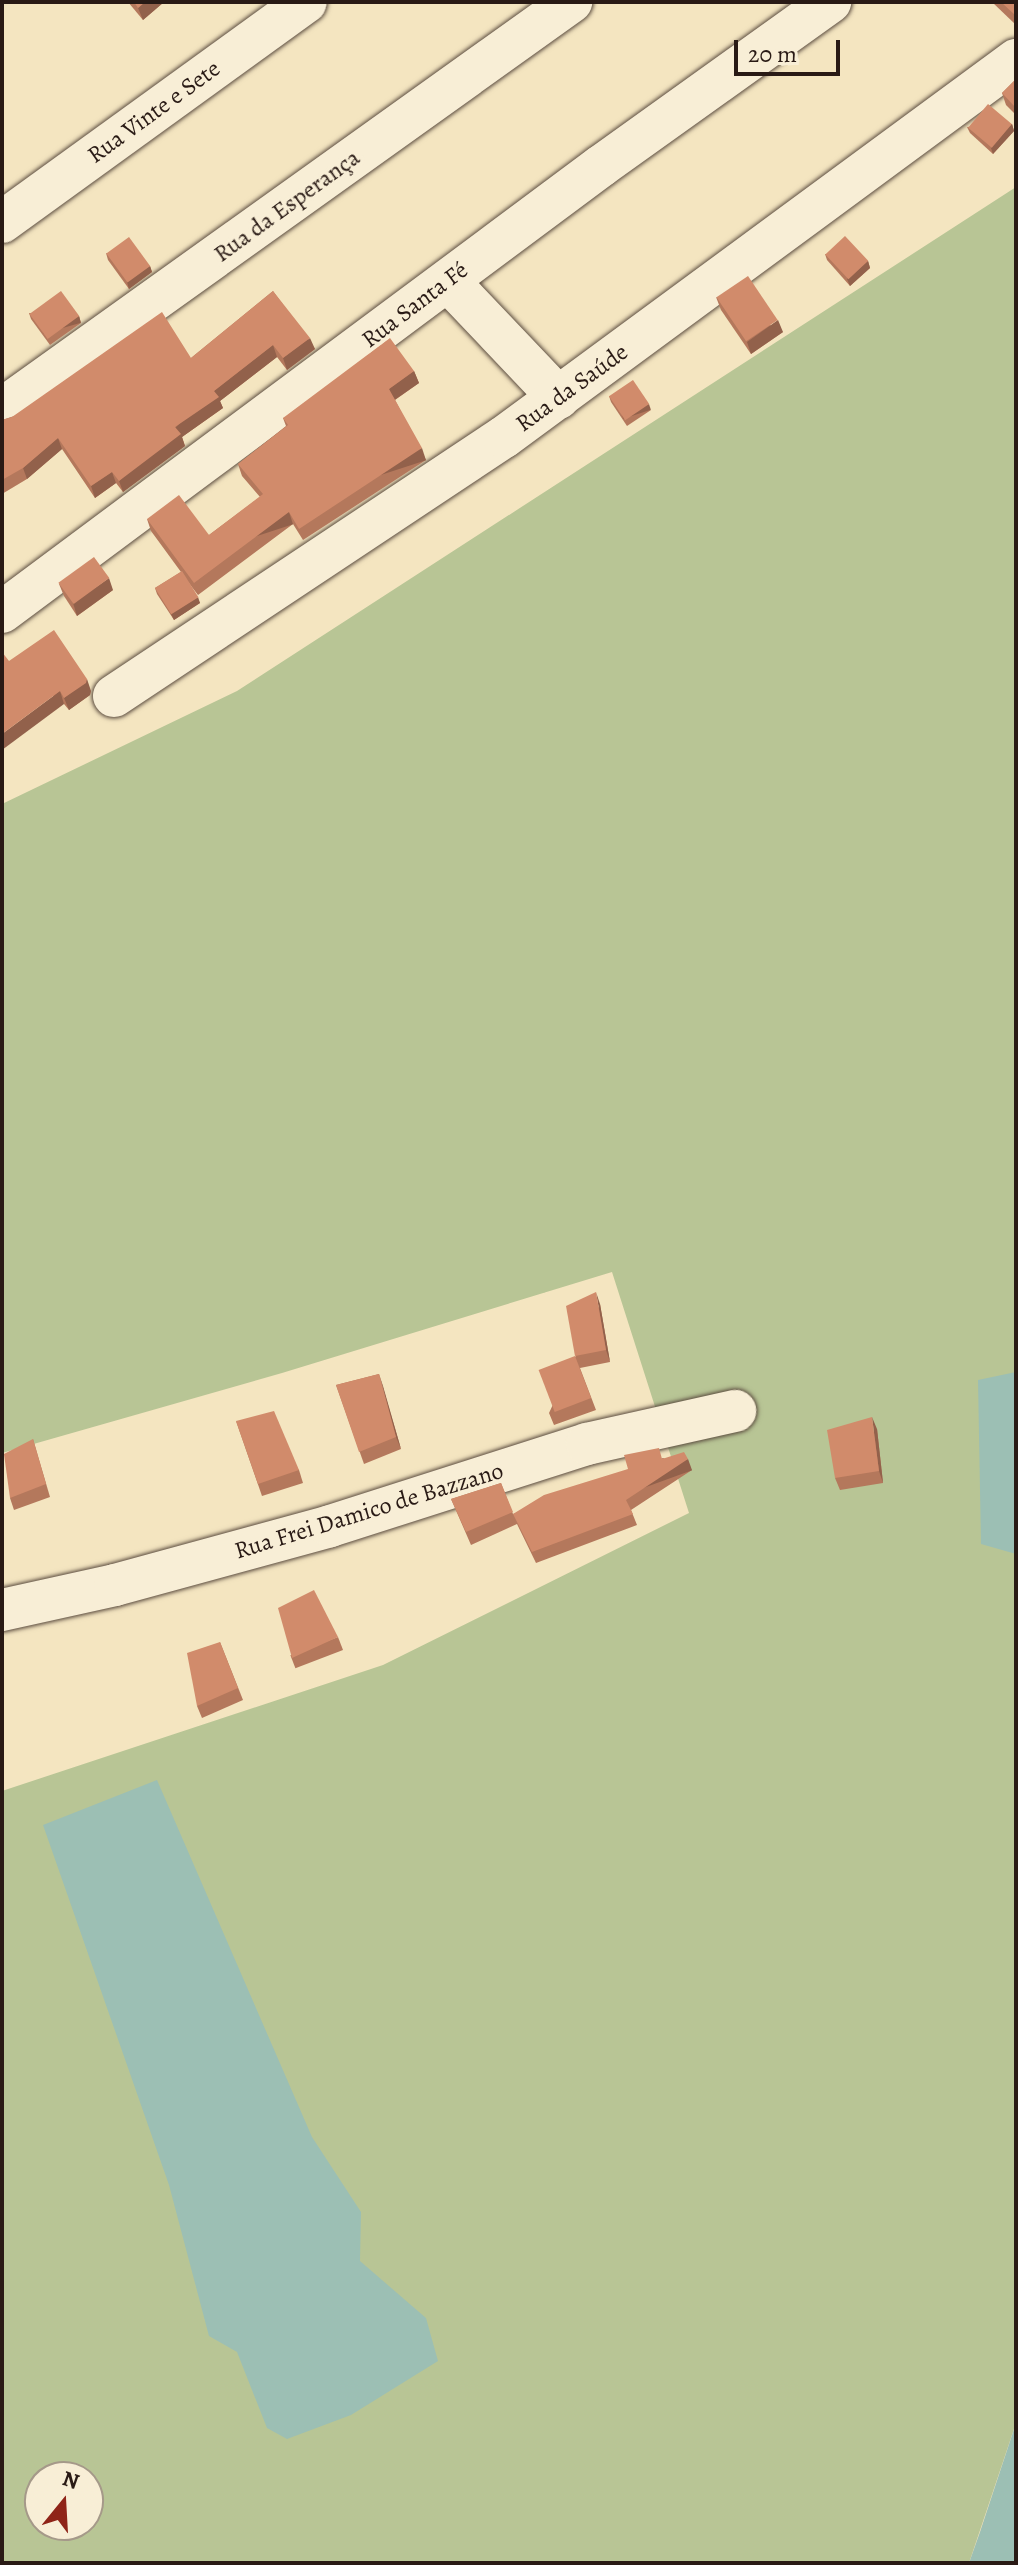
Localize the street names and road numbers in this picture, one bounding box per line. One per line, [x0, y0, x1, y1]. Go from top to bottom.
street label: Rua Vinte e Sete [82, 54, 226, 170]
street label: Rua da Esperança [208, 143, 366, 269]
street label: Rua Santa Fé [356, 256, 474, 354]
street label: Rua da Saúde [510, 338, 634, 438]
street label: Rua Frei Damico de Bazzano [231, 1456, 507, 1566]

